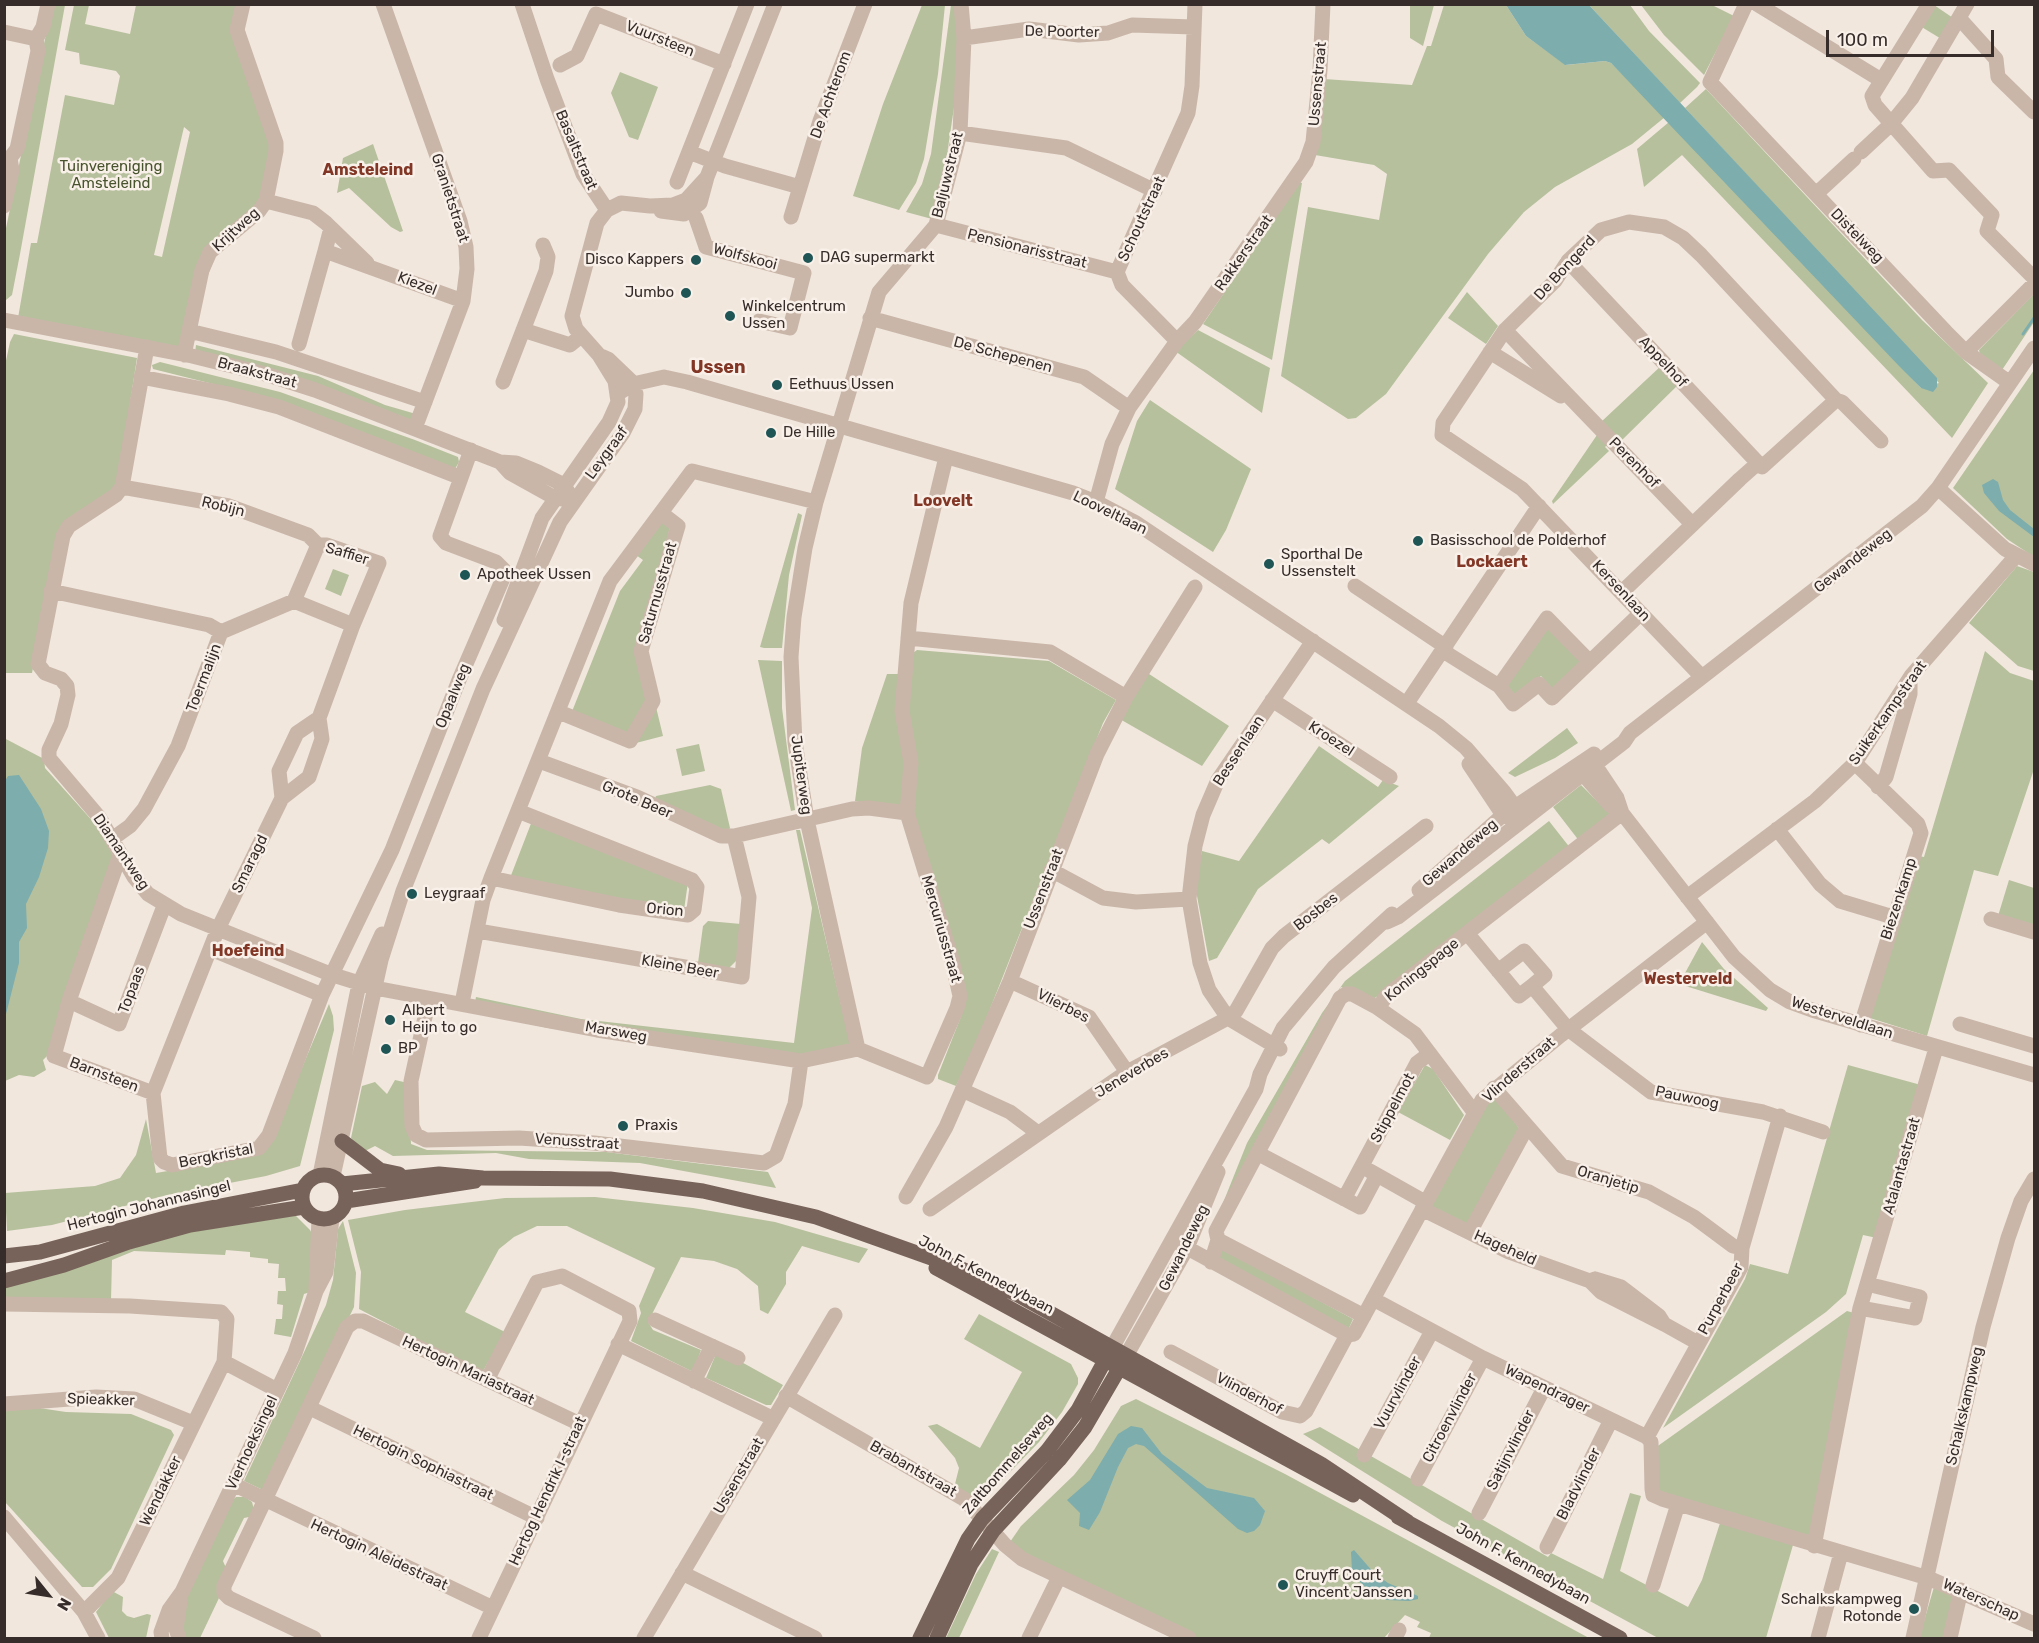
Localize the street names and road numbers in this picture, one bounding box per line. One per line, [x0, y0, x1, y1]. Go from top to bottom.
street label: Vuursteen [623, 17, 697, 61]
street label: De Poorter [1024, 22, 1100, 42]
street label: Ussenstraat [1305, 41, 1331, 127]
street label: De Achterom [807, 49, 855, 141]
street label: Basaltstraat [551, 107, 601, 193]
street label: Baljuwstraat [929, 130, 967, 220]
street label: Granietstraat [427, 151, 473, 245]
street label: Schoutstraat [1114, 174, 1170, 264]
street label: Krijtweg [209, 204, 263, 256]
street label: Distelweg [1827, 205, 1887, 267]
street label: Rakkerstraat [1211, 211, 1277, 295]
street label: Pensionarisstraat [965, 225, 1089, 273]
street label: De Bongerd [1530, 232, 1600, 304]
street label: Wolfskooi [711, 240, 779, 274]
street label: Kiezel [395, 268, 439, 300]
street label: De Schepenen [952, 333, 1054, 377]
street label: Appelhof [1635, 333, 1691, 391]
street label: Braakstraat [215, 354, 299, 392]
street label: Leygraaf [582, 423, 632, 483]
street label: Perenhof [1605, 434, 1663, 492]
street label: Looveltlaan [1070, 487, 1150, 539]
street label: Robijn [200, 493, 246, 521]
street label: Gewandeweg [1810, 525, 1896, 597]
street label: Saffier [323, 539, 371, 569]
street label: Saturnusstraat [635, 540, 681, 646]
street label: Kersenlaan [1588, 557, 1654, 625]
street label: Toermalijn [183, 641, 225, 715]
street label: Suikerkampstraat [1845, 657, 1931, 769]
street label: Opaalweg [432, 661, 474, 731]
street label: Bessenlaan [1210, 712, 1268, 790]
street label: Kroezel [1305, 718, 1357, 760]
street label: Jupiterweg [787, 734, 815, 816]
street label: Grote Beer [599, 777, 675, 823]
street label: Diamantweg [89, 811, 153, 893]
street label: Gewandeweg [1419, 815, 1501, 891]
street label: Smaragd [228, 832, 272, 896]
street label: Ussenstraat [1020, 846, 1068, 932]
street label: Biezenkamp [1877, 856, 1921, 942]
street label: Mercuriusstraat [917, 873, 965, 985]
street label: Bosbes [1290, 889, 1342, 935]
street label: Orion [646, 899, 684, 921]
street label: Koningspage [1381, 935, 1463, 1005]
street label: Kleine Beer [640, 951, 720, 983]
street label: Topaas [115, 964, 149, 1016]
street label: Vlierbes [1034, 985, 1092, 1027]
street label: Westerveldlaan [1789, 993, 1895, 1043]
street label: Marsweg [584, 1018, 648, 1046]
street label: Vlinderstraat [1479, 1033, 1559, 1107]
street label: Jeneverbes [1092, 1044, 1172, 1102]
street label: Barnsteen [67, 1054, 141, 1096]
street label: Stippelmot [1367, 1070, 1419, 1146]
street label: Pauwoog [1653, 1082, 1721, 1114]
street label: Atalantastraat [1880, 1115, 1924, 1217]
street label: Venusstraat [534, 1130, 620, 1154]
street label: Bergkristal [177, 1140, 255, 1172]
street label: Oranjetip [1575, 1162, 1641, 1198]
street label: Hertogin Johannasingel [65, 1177, 233, 1235]
street label: Gewandeweg [1155, 1202, 1213, 1294]
street label: Hageheld [1471, 1226, 1539, 1270]
street label: John F. Kennedybaan [915, 1232, 1057, 1318]
street label: Purperbeer [1695, 1260, 1747, 1338]
street label: Hertogin Mariastraat [399, 1332, 537, 1410]
street label: Schalkskampweg [1943, 1345, 1987, 1467]
street label: Vuurvlinder [1371, 1353, 1425, 1433]
street label: Wapendrager [1502, 1361, 1592, 1417]
street label: Vlinderhof [1213, 1369, 1285, 1419]
street label: Citroenvlinder [1419, 1370, 1481, 1466]
street label: Spieakker [67, 1390, 135, 1410]
street label: Vierhoeksingel [222, 1393, 282, 1493]
street label: Satijnvlinder [1483, 1407, 1539, 1493]
street label: Zaltbommelseweg [959, 1410, 1057, 1518]
street label: Hertog Hendrik I-straat [506, 1414, 590, 1568]
street label: Hertogin Sophiastraat [350, 1421, 496, 1505]
street label: Ussenstraat [710, 1435, 768, 1517]
street label: Brabantstraat [866, 1437, 960, 1501]
street label: Bladvlinder [1553, 1445, 1605, 1523]
street label: Wendakker [136, 1453, 186, 1529]
street label: Hertogin Aleidestraat [308, 1515, 450, 1595]
street label: John F. Kennedybaan [1453, 1520, 1593, 1608]
street label: Waterschap [1940, 1575, 2022, 1625]

